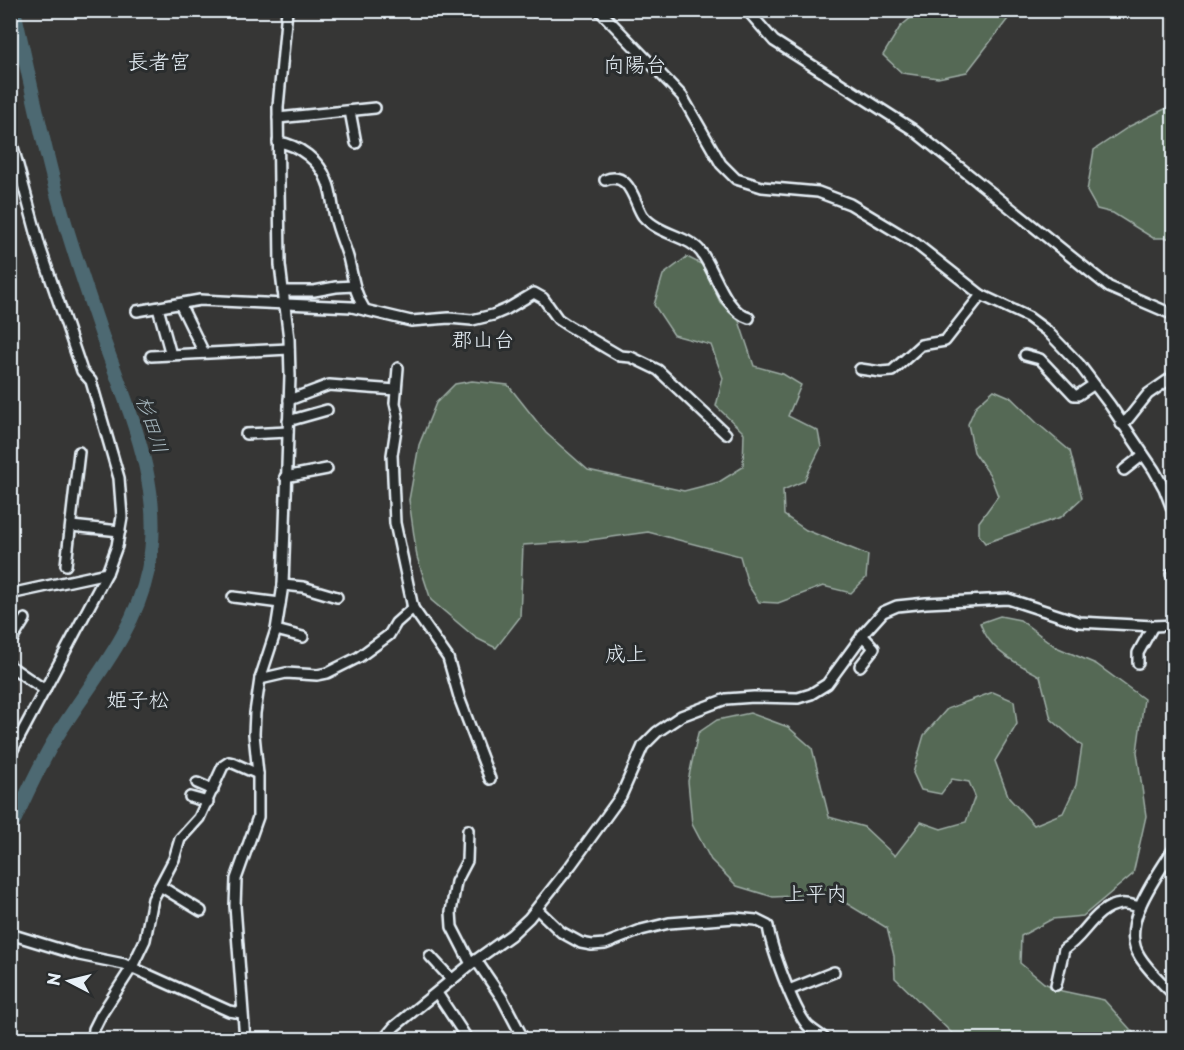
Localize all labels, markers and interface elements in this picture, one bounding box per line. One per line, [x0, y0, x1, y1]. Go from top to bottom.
district label: 長者宮 [128, 44, 191, 76]
district label: 向陽台 [604, 47, 667, 79]
district label: 郡山台 [452, 322, 515, 354]
water label: 杉田川 [129, 391, 177, 457]
district label: 成上 [605, 636, 647, 668]
district label: 姫子松 [107, 682, 170, 714]
district label: 上平内 [785, 876, 848, 908]
north arrow [39, 951, 99, 1011]
text: N [40, 971, 66, 987]

